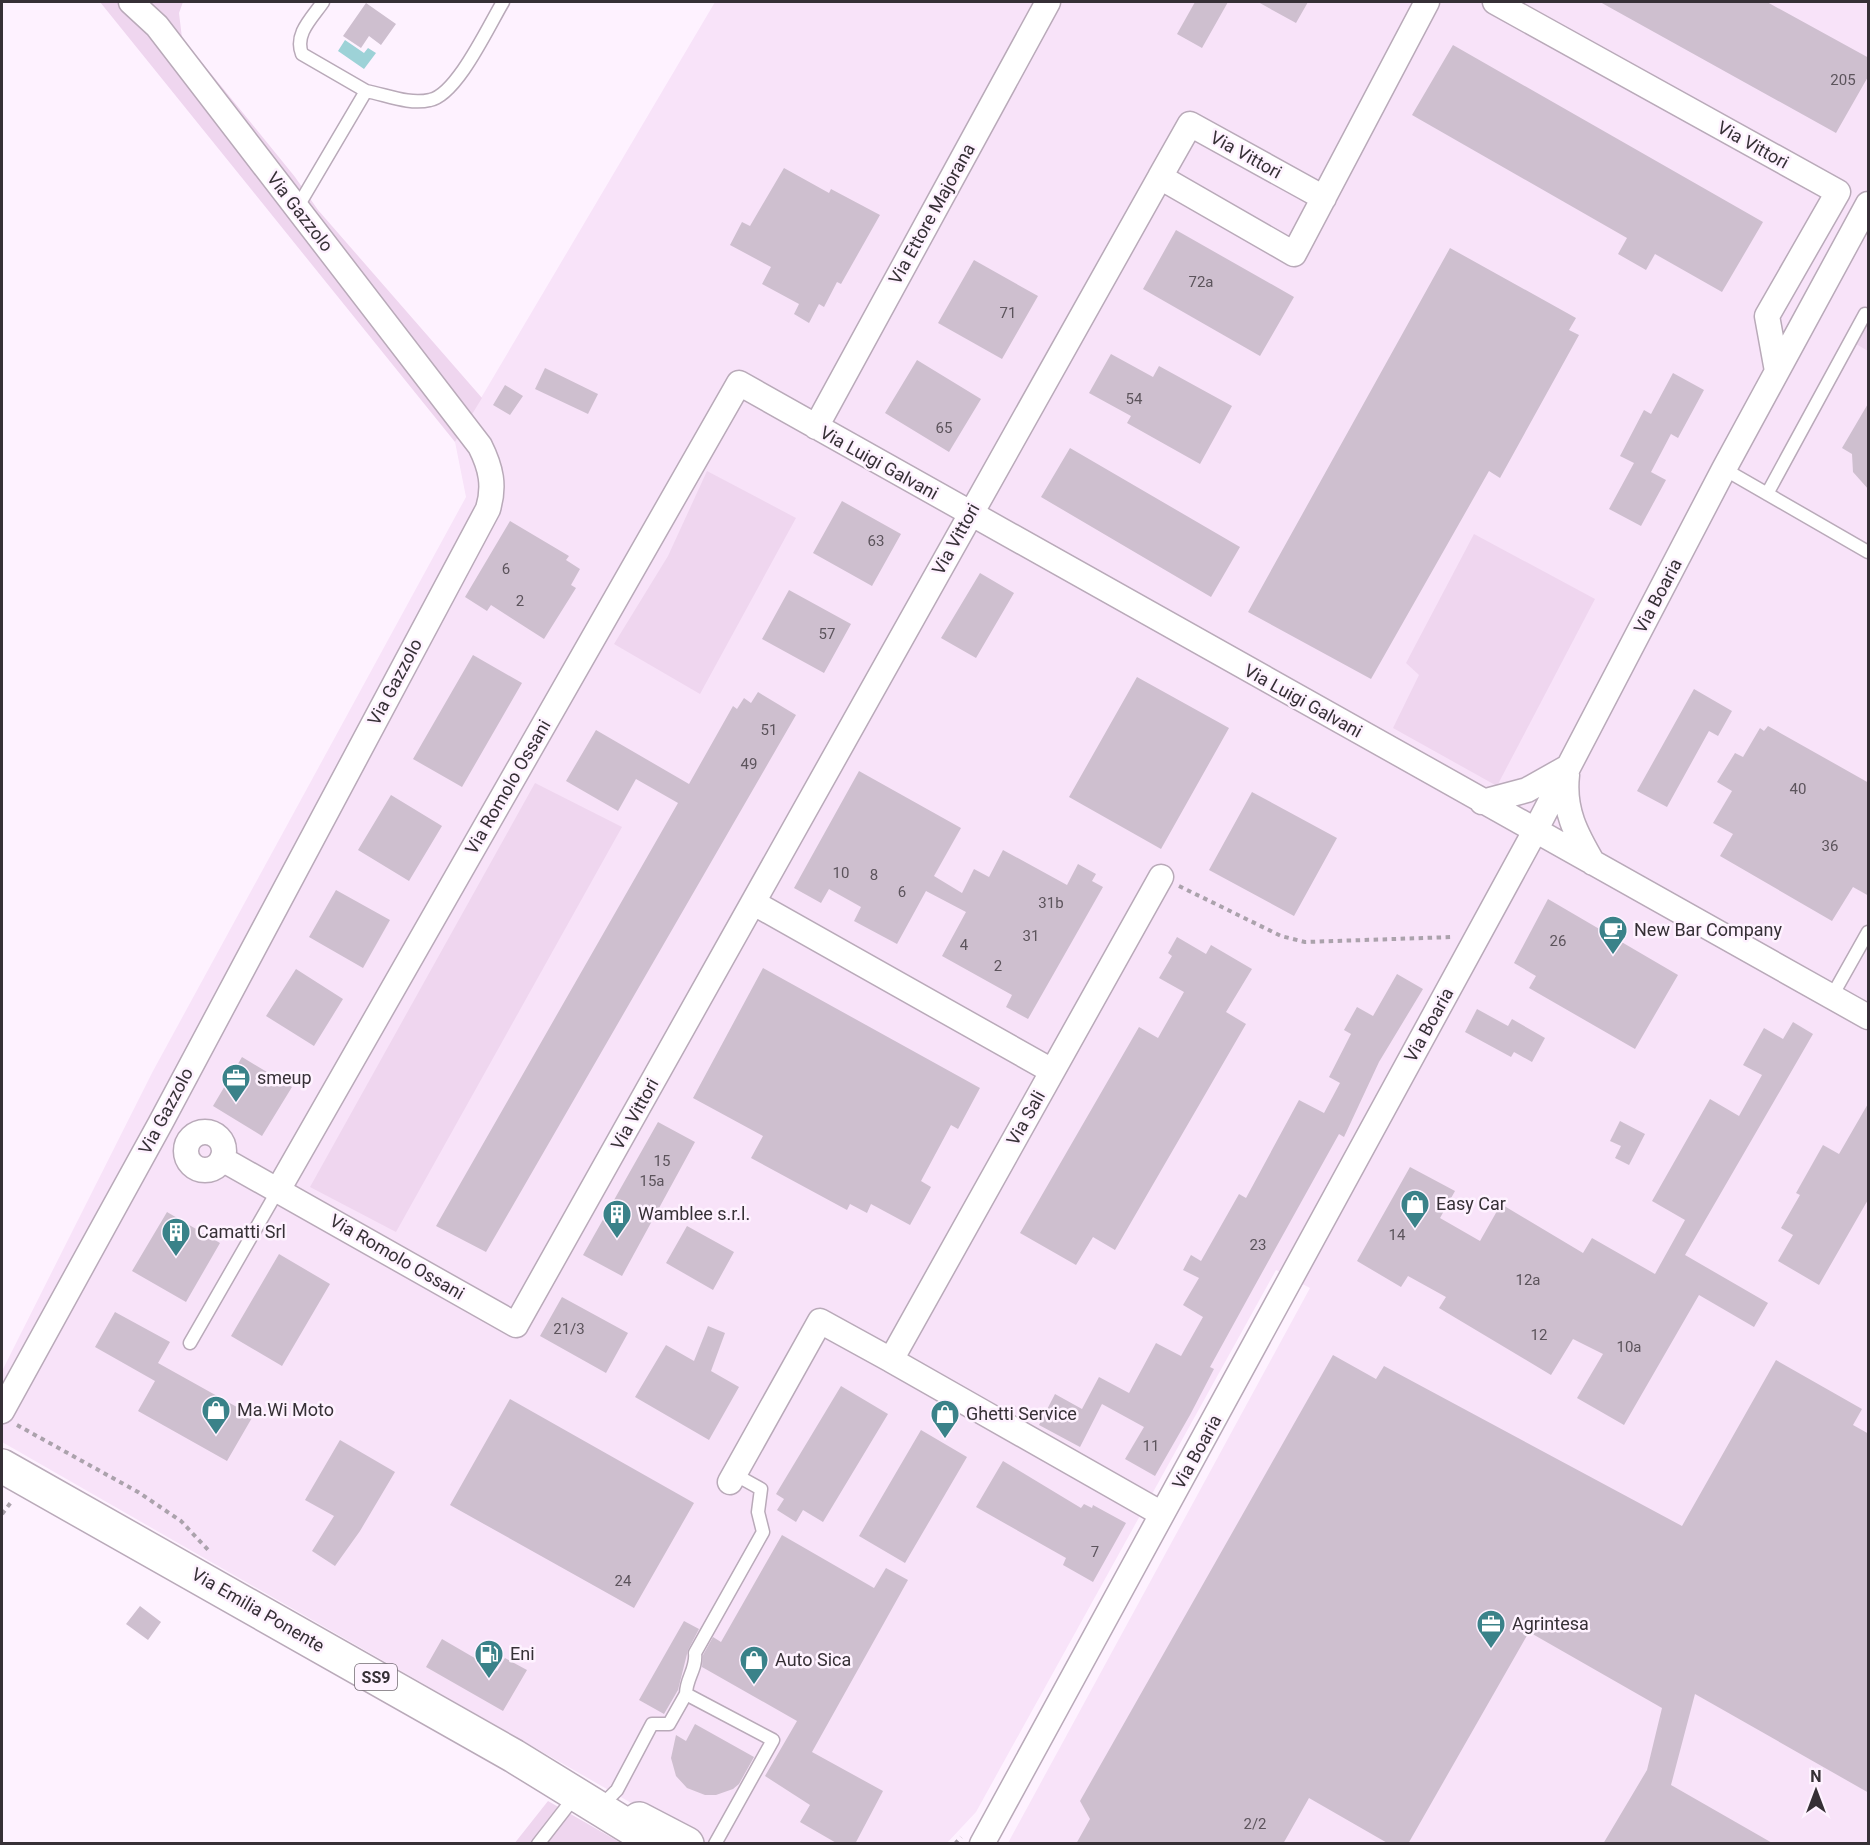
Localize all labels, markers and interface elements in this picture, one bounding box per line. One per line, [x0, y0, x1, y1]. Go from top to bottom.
house number: 205 [1830, 71, 1856, 89]
street label: Via Vittori [1714, 116, 1793, 173]
street label: Via Vittori [1207, 126, 1286, 183]
street label: Via Ettore Majorana [884, 140, 979, 288]
street label: Via Gazzolo [263, 168, 338, 256]
house number: 72a [1188, 273, 1214, 291]
house number: 71 [1000, 304, 1016, 322]
house number: 54 [1126, 390, 1143, 408]
house number: 65 [936, 419, 952, 437]
street label: Via Luigi Galvani [817, 421, 942, 504]
street label: Via Vittori [927, 499, 984, 578]
house number: 63 [868, 532, 884, 550]
street label: Via Boaria [1629, 555, 1686, 637]
house number: 6 [502, 560, 510, 578]
house number: 2 [516, 592, 524, 610]
house number: 57 [819, 625, 835, 643]
street label: Via Gazzolo [363, 635, 426, 729]
street label: Via Luigi Galvani [1241, 659, 1366, 742]
street label: Via Romolo Ossani [461, 716, 555, 858]
house number: 51 [761, 721, 777, 739]
house number: 49 [741, 755, 757, 773]
house number: 40 [1790, 780, 1806, 798]
house number: 36 [1822, 837, 1838, 855]
house number: 10 [833, 864, 849, 882]
house number: 8 [870, 866, 878, 884]
house number: 6 [898, 883, 906, 901]
house number: 31b [1038, 894, 1064, 912]
cafe icon: New Bar Company [1597, 914, 1629, 956]
place label: New Bar Company [1634, 919, 1783, 940]
house number: 31 [1023, 927, 1039, 945]
house number: 26 [1550, 932, 1566, 950]
house number: 4 [960, 936, 969, 954]
house number: 2 [994, 957, 1002, 975]
street label: Via Boaria [1400, 984, 1458, 1066]
office icon: smeup [220, 1062, 252, 1104]
street label: Via Gazzolo [134, 1064, 197, 1158]
place label: smeup [257, 1067, 312, 1088]
street label: Via Vittori [606, 1074, 663, 1153]
street label: Via Sali [1002, 1087, 1049, 1149]
house number: 15 [654, 1152, 670, 1170]
house number: 15a [639, 1172, 665, 1190]
shop icon: Easy Car [1399, 1188, 1431, 1230]
place label: Easy Car [1436, 1193, 1506, 1214]
building icon: Wamblee s.r.l. [601, 1198, 633, 1240]
place label: Wamblee s.r.l. [638, 1203, 750, 1224]
street label: Via Romolo Ossani [326, 1210, 468, 1304]
building icon: Camatti Srl [160, 1216, 192, 1258]
place label: Camatti Srl [197, 1221, 286, 1242]
house number: 14 [1389, 1226, 1406, 1244]
house number: 23 [1250, 1236, 1266, 1254]
house number: 12a [1515, 1271, 1541, 1289]
house number: 21/3 [553, 1320, 585, 1338]
house number: 12 [1531, 1326, 1547, 1344]
house number: 10a [1616, 1338, 1642, 1356]
shop icon: Ma.Wi Moto [200, 1394, 232, 1436]
shop icon: Ghetti Service [929, 1398, 961, 1440]
place label: Ma.Wi Moto [237, 1399, 334, 1420]
place label: Ghetti Service [966, 1403, 1077, 1424]
street label: Via Boaria [1168, 1411, 1226, 1493]
house number: 11 [1143, 1437, 1159, 1455]
house number: 7 [1091, 1543, 1099, 1561]
street label: Via Emilia Ponente [188, 1563, 328, 1656]
house number: 24 [615, 1572, 632, 1590]
office icon: Agrintesa [1475, 1608, 1507, 1650]
place label: Agrintesa [1512, 1613, 1589, 1634]
fuel station icon: Eni [473, 1638, 505, 1680]
place label: Eni [510, 1643, 535, 1664]
shop icon: Auto Sica [738, 1644, 770, 1686]
place label: Auto Sica [775, 1649, 851, 1670]
road number: SS9 [355, 1664, 397, 1690]
north arrow [1786, 1761, 1846, 1821]
text: N [1810, 1767, 1822, 1786]
house number: 2/2 [1243, 1815, 1267, 1833]

